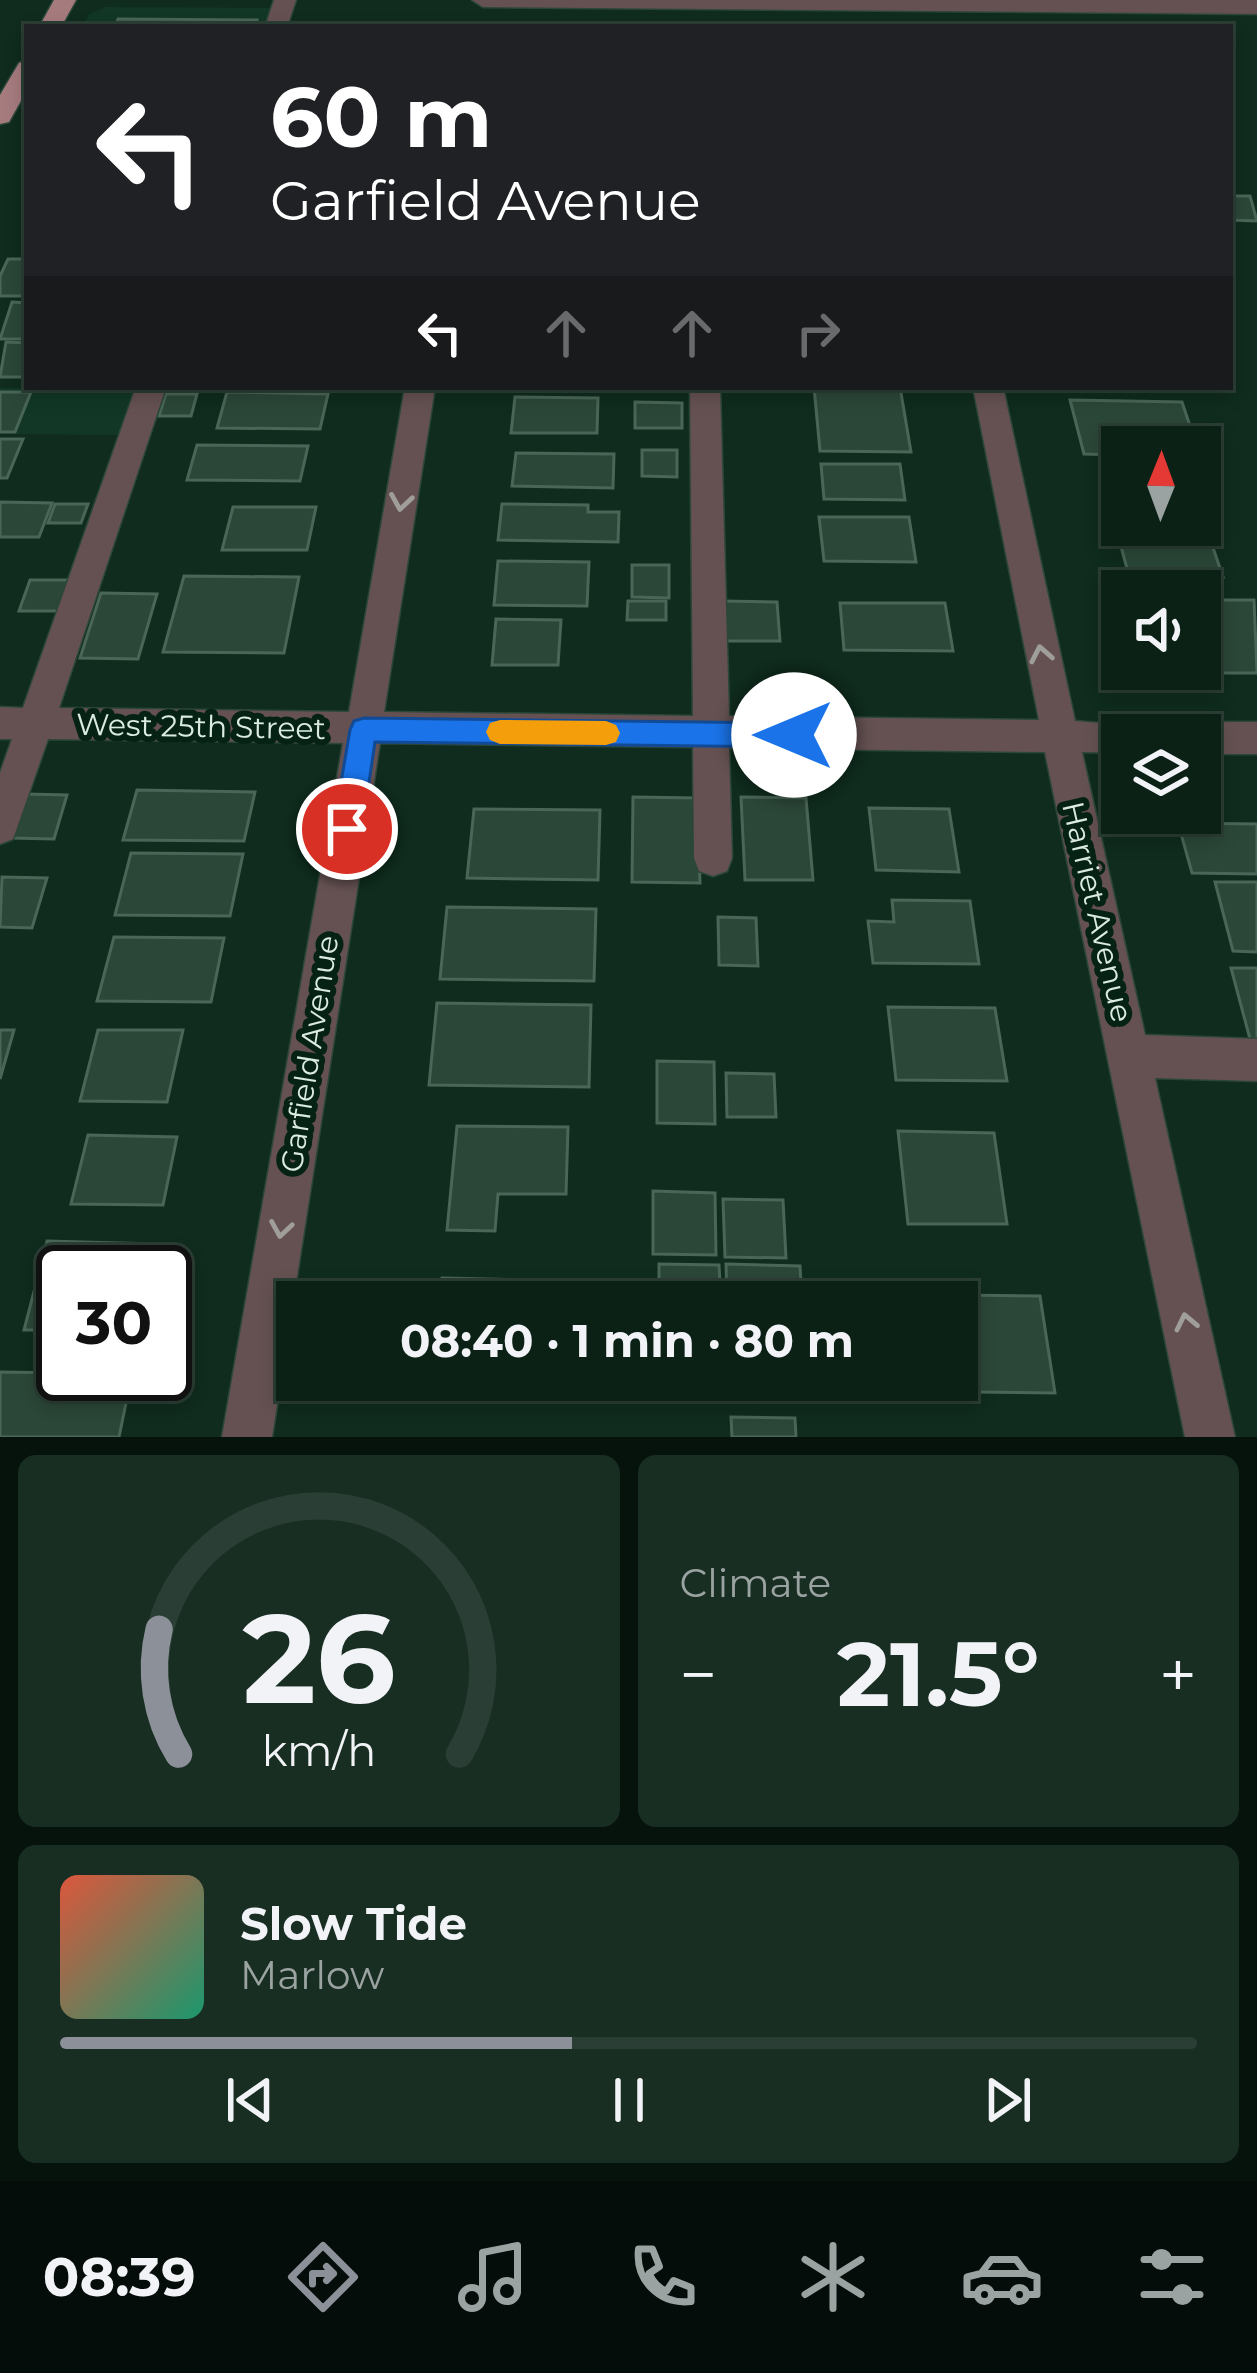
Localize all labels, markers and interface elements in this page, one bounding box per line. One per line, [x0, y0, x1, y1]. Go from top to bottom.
text: 60 m [270, 66, 492, 168]
icon: left [72, 72, 228, 228]
text: Garfield Avenue [270, 168, 701, 234]
icon: left [407, 300, 473, 366]
icon: ahead [533, 300, 599, 366]
icon: ahead [659, 300, 725, 366]
icon: right [785, 300, 851, 366]
north arrow [1101, 426, 1221, 546]
map controls [1101, 426, 1221, 834]
one-way arrow [390, 492, 415, 512]
button: sound [1101, 570, 1221, 690]
one-way arrow [1029, 645, 1055, 665]
position arrow [731, 672, 857, 798]
street label: West 25th Street [76, 706, 326, 747]
button: layers [1101, 714, 1221, 834]
pin [296, 778, 398, 880]
icon: arrive [314, 796, 380, 862]
street label: Harriet Avenue [1054, 798, 1141, 1026]
street label: Garfield Avenue [273, 933, 346, 1175]
one-way arrow [269, 1220, 295, 1239]
speed limit sign: 30 [36, 1245, 192, 1401]
text: 08:40 · 1 min · 80 m [400, 1313, 854, 1368]
one-way arrow [1175, 1313, 1200, 1333]
text: Climate [680, 1559, 831, 1607]
text: 26 [242, 1582, 395, 1734]
text: 21.5° [837, 1619, 1040, 1729]
text: − [680, 1634, 717, 1715]
text: + [1159, 1634, 1197, 1715]
text: km/h [262, 1724, 376, 1777]
text: Slow Tide [240, 1896, 467, 1951]
text: Marlow [240, 1951, 384, 1999]
icon: previous [217, 2067, 283, 2133]
icon: pause [596, 2067, 662, 2133]
icon: next [975, 2067, 1041, 2133]
icon: directions [281, 2235, 365, 2319]
icon: music [451, 2235, 535, 2319]
icon: phone [621, 2235, 705, 2319]
icon: climate [791, 2235, 875, 2319]
icon: car [960, 2235, 1044, 2319]
icon: filters [1130, 2235, 1214, 2319]
text: 08:39 [43, 2244, 196, 2310]

